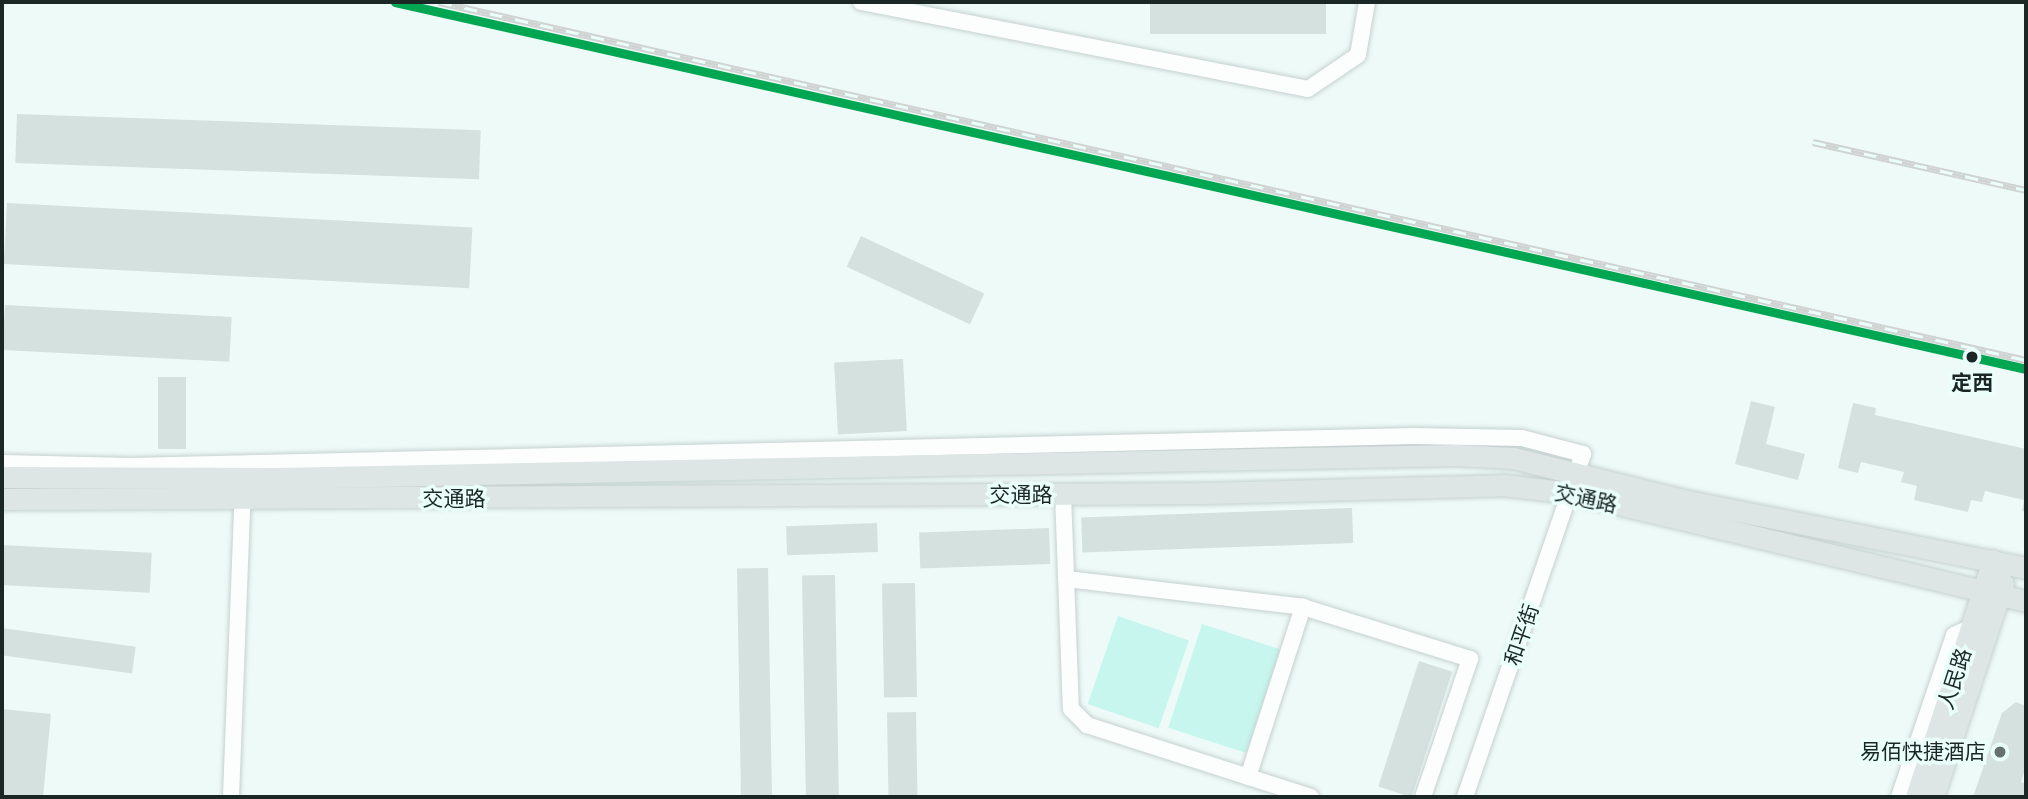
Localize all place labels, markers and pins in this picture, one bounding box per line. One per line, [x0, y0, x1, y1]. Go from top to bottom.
marker: 定西 [1961, 346, 1983, 368]
place label: 定西 [1951, 370, 1993, 396]
place label: 易佰快捷酒店 [1860, 739, 1986, 765]
marker: 易佰快捷酒店 [1992, 744, 2008, 760]

